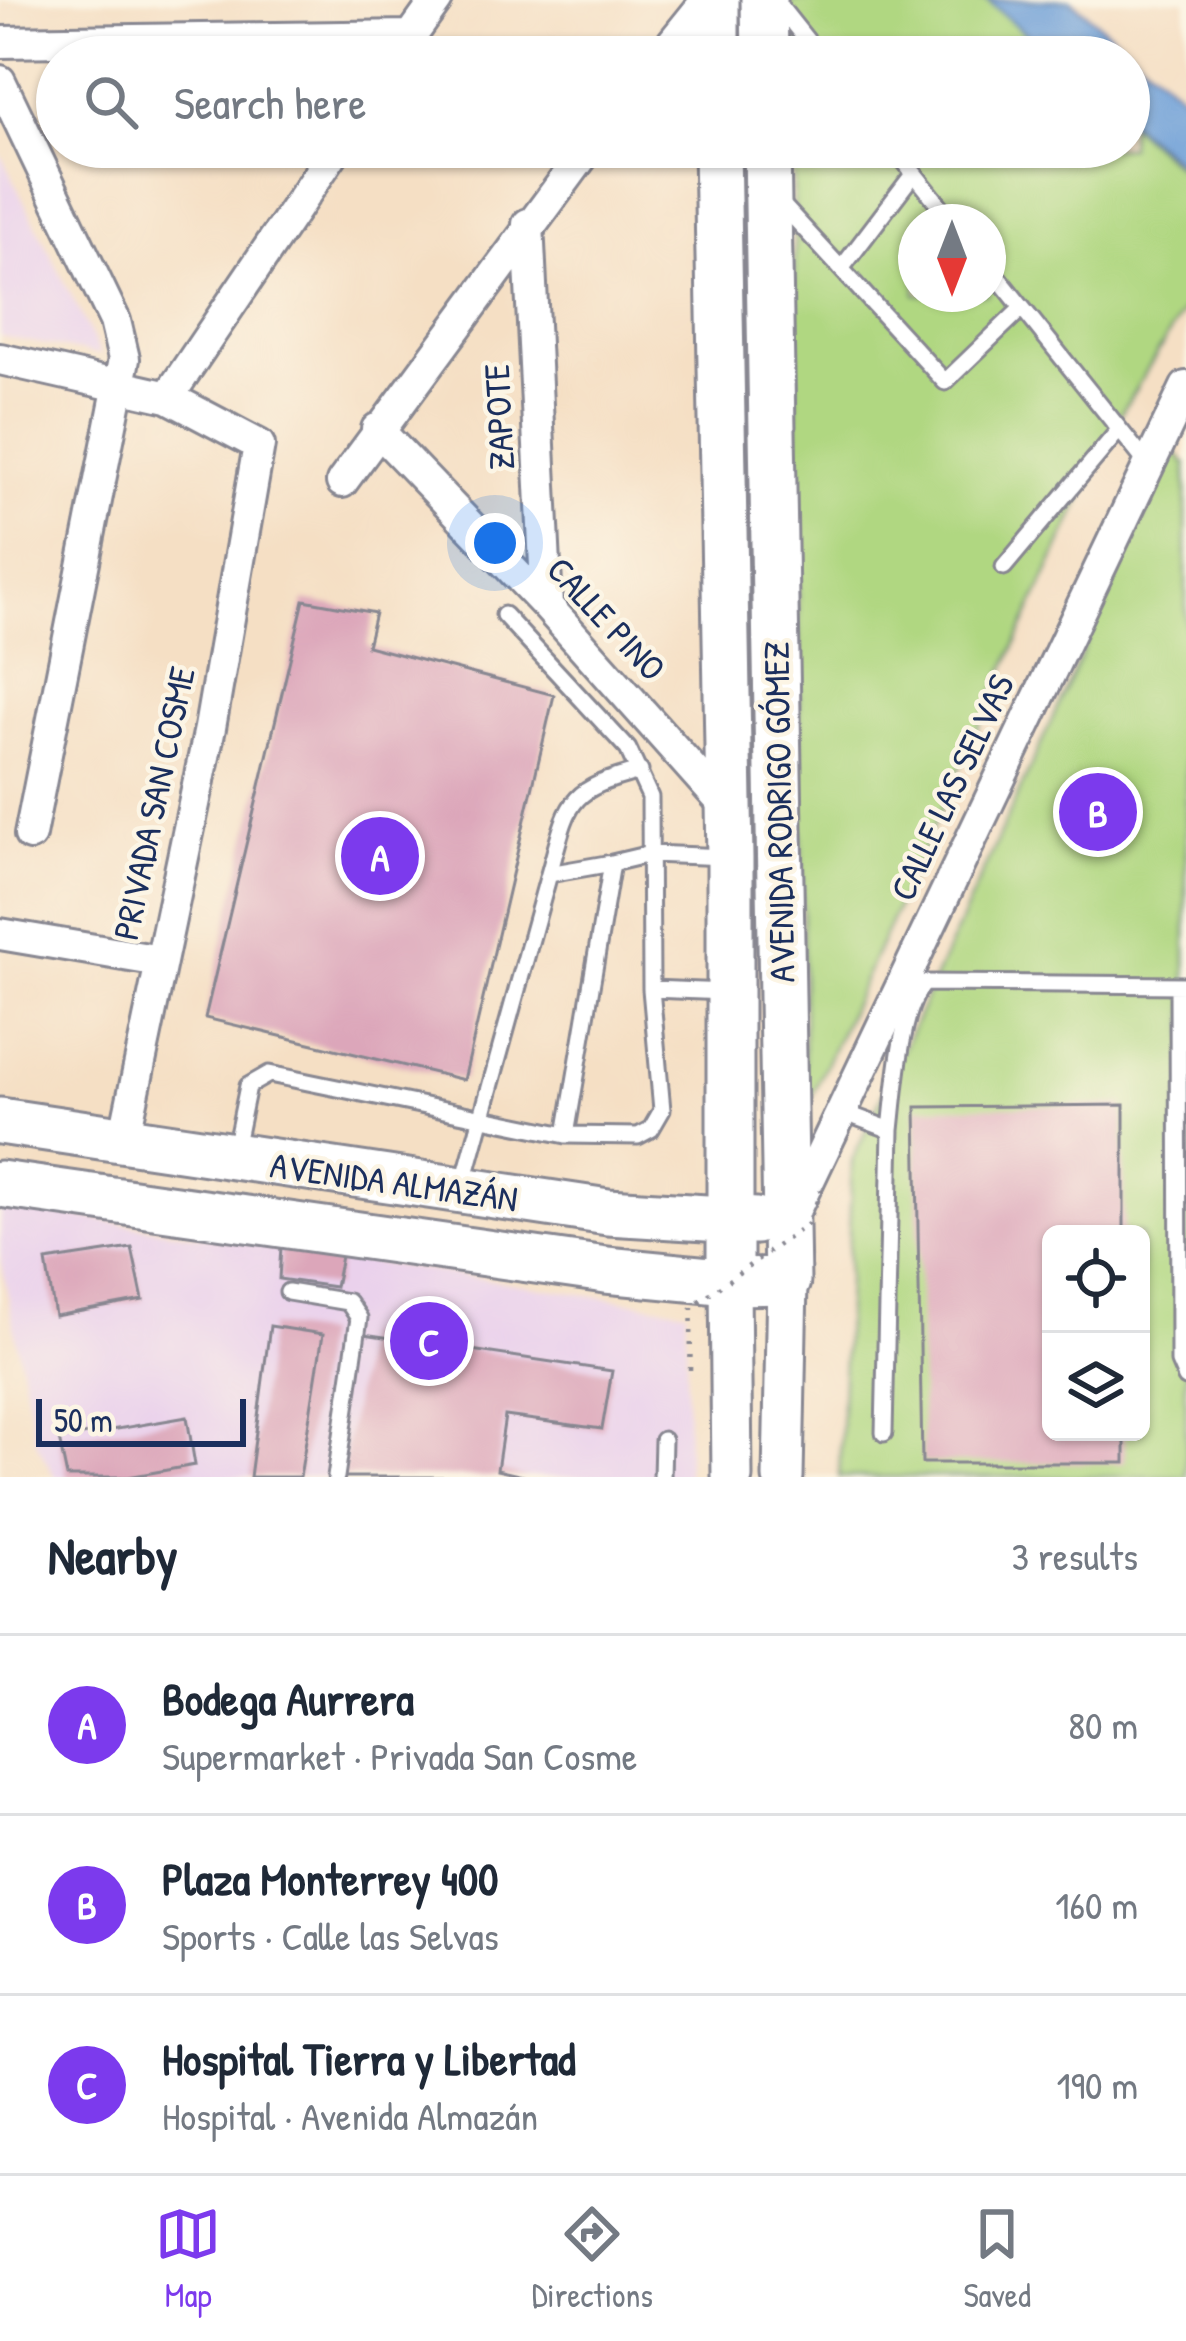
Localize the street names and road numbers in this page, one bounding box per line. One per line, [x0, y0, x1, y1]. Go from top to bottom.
street label: ZAPOTE [471, 363, 525, 471]
street label: CALLE PINO [537, 545, 677, 691]
street label: AVENIDA RODRIGO GÓMEZ [751, 641, 805, 983]
street label: PRIVADA SAN COSME [100, 662, 206, 944]
street label: CALLE LAS SELVAS [877, 666, 1025, 908]
street label: AVENIDA ALMAZÁN [267, 1139, 521, 1223]

